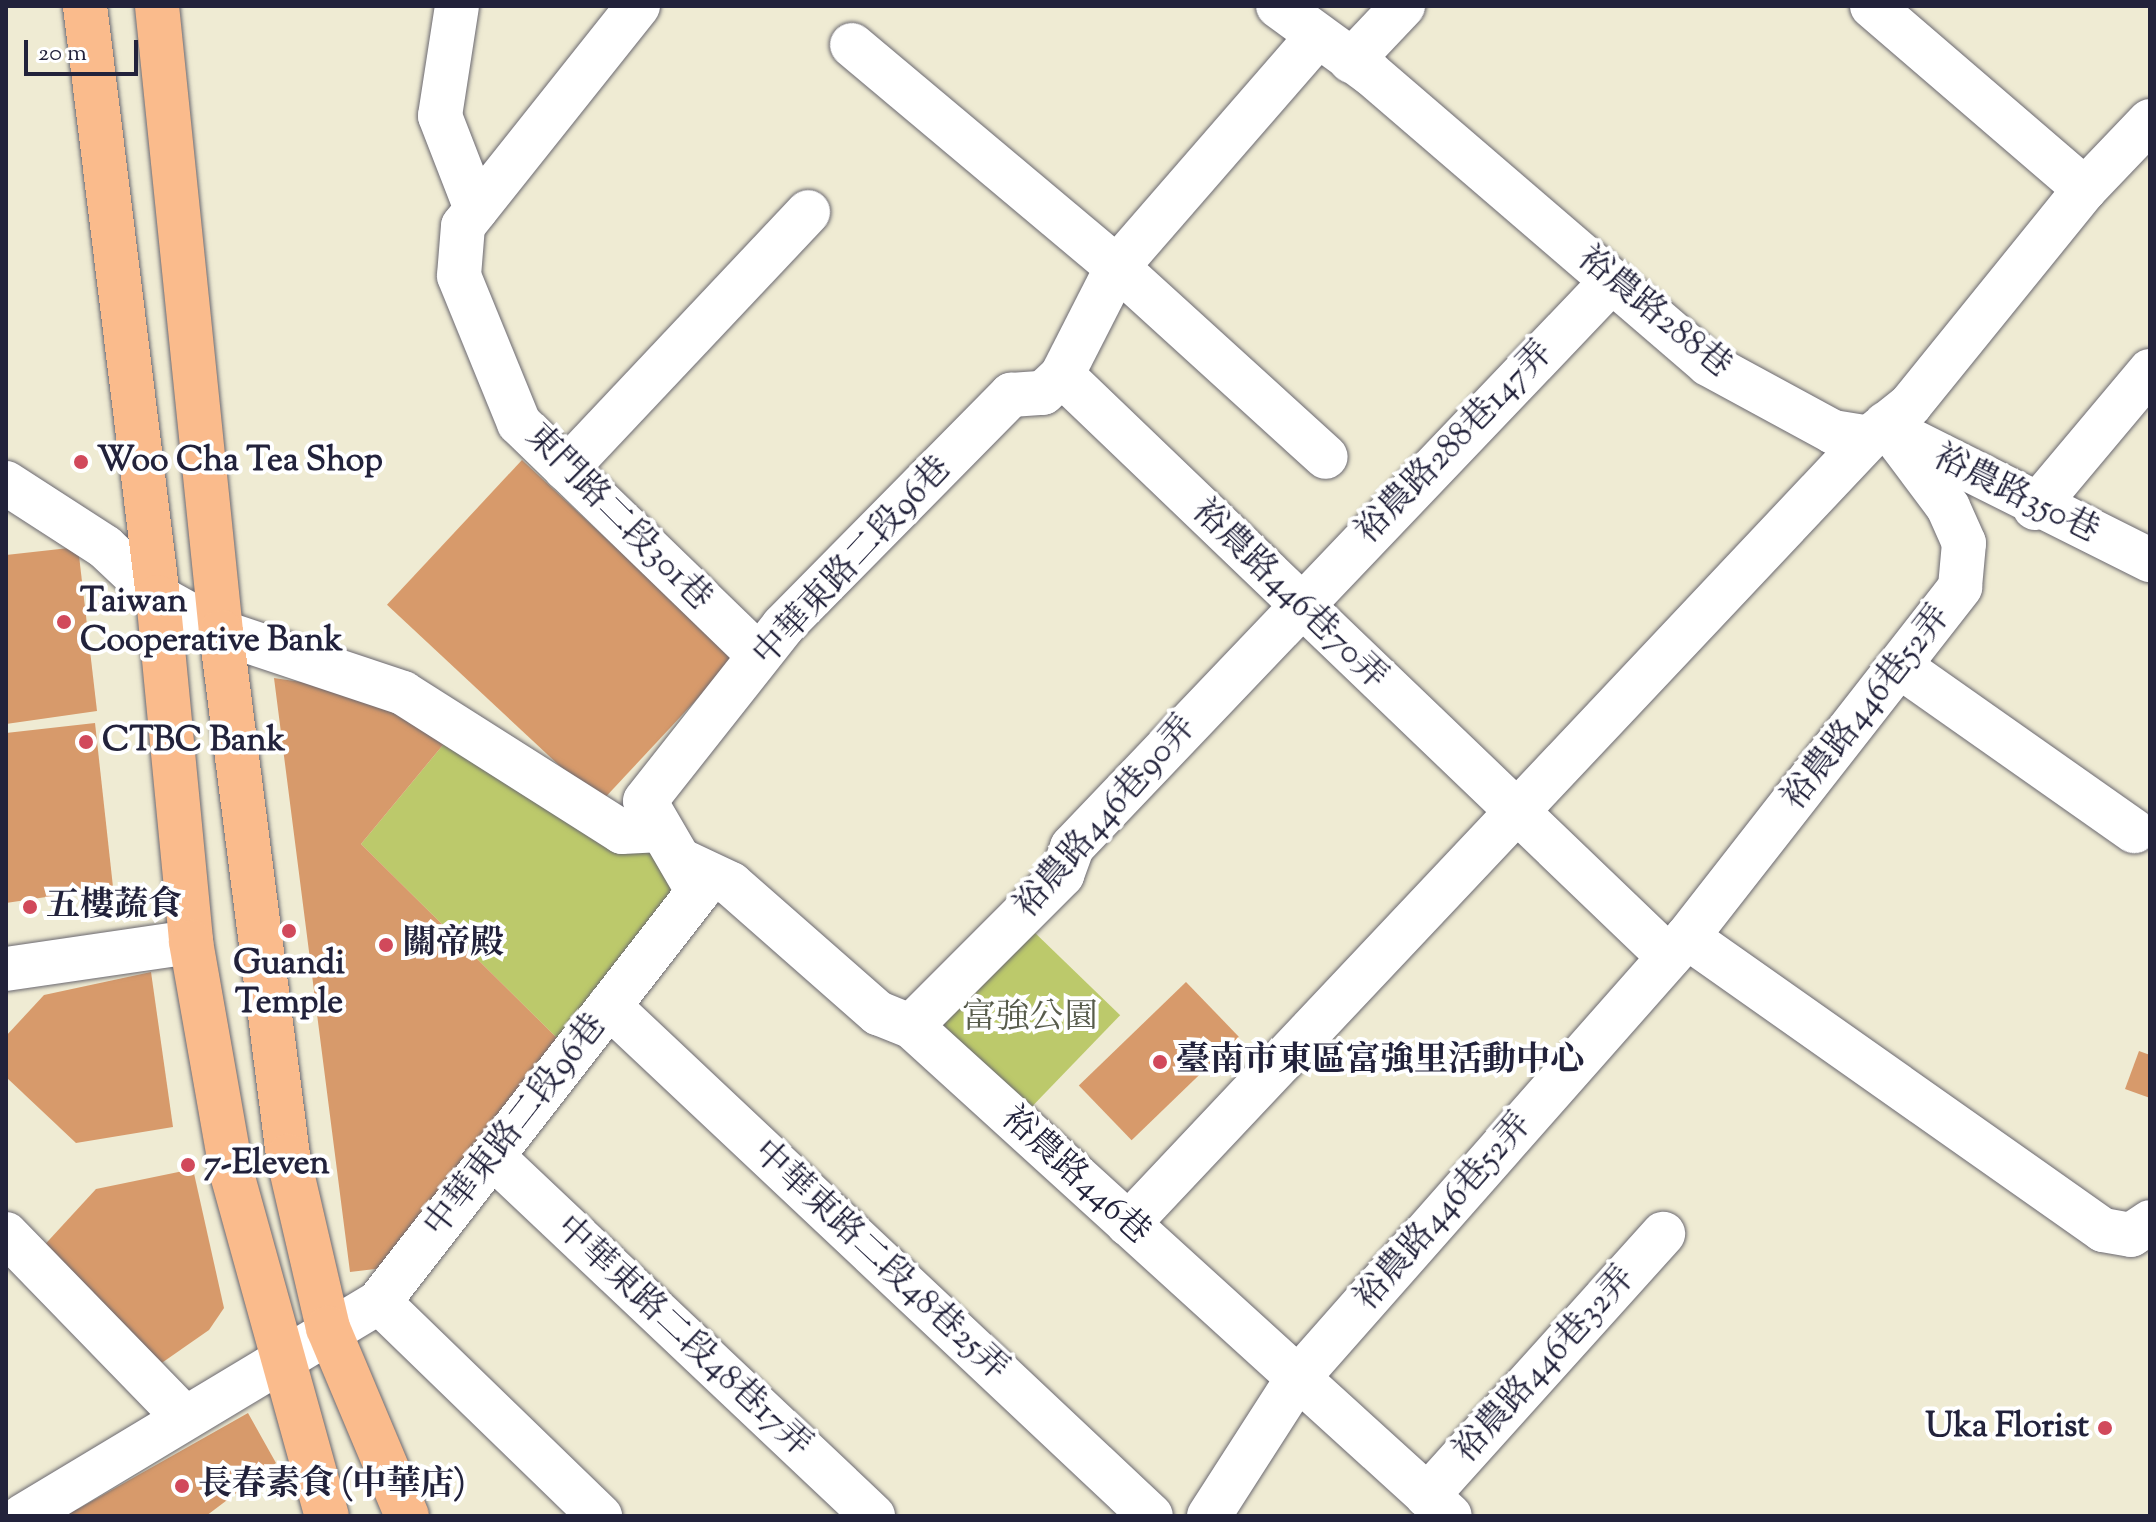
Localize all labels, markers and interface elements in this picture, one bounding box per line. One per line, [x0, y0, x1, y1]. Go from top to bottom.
scale bar [28, 24, 142, 74]
text: 20 m [38, 37, 87, 71]
street label: 裕農路288巷 [1569, 239, 1739, 387]
street label: 裕農路288巷147弄 [1348, 333, 1562, 553]
street label: 東門路二段301巷 [516, 416, 720, 620]
street label: 裕農路350巷 [1926, 437, 2106, 553]
place label: Woo Cha Tea Shop [97, 442, 383, 482]
street label: 中華東路二段96巷 [746, 449, 960, 675]
marker: Woo Cha Tea Shop [72, 453, 90, 471]
street label: 裕農路446巷70弄 [1183, 492, 1395, 698]
place label: Taiwan Cooperative Bank [80, 582, 343, 662]
street label: 裕農路446巷52弄 [1774, 598, 1960, 818]
marker: Taiwan Cooperative Bank [55, 613, 73, 631]
street label: 裕農路446巷90弄 [1007, 707, 1205, 927]
place label: CTBC Bank [102, 722, 285, 762]
marker: CTBC Bank [77, 733, 95, 751]
place label: 五樓蔬食 [46, 887, 182, 927]
marker: 五樓蔬食 [21, 898, 39, 916]
marker: Guandi Temple [280, 922, 298, 940]
place label: 關帝殿 [402, 925, 504, 965]
marker: 關帝殿 [377, 936, 395, 954]
place label: Guandi Temple [233, 944, 345, 1024]
park label: 富強公園 [962, 999, 1098, 1039]
street label: 中華東路二段96巷 [416, 1006, 616, 1246]
place label: 臺南市東區富強里活動中心 [1176, 1042, 1584, 1082]
marker: 臺南市東區富強里活動中心 [1151, 1053, 1169, 1071]
street label: 裕農路446巷 [992, 1098, 1158, 1254]
street label: 裕農路446巷52弄 [1347, 1105, 1541, 1319]
street label: 中華東路二段48巷25弄 [744, 1132, 1016, 1390]
place label: 7-Eleven [204, 1145, 330, 1185]
marker: 7-Eleven [179, 1156, 197, 1174]
street label: 中華東路二段48巷17弄 [547, 1208, 819, 1466]
street label: 裕農路446巷32弄 [1446, 1258, 1644, 1472]
place label: Uka Florist [1925, 1408, 2089, 1448]
marker: Uka Florist [2096, 1419, 2114, 1437]
place label: 長春素食 (中華店) [198, 1466, 465, 1506]
marker: 長春素食 (中華店) [173, 1477, 191, 1495]

